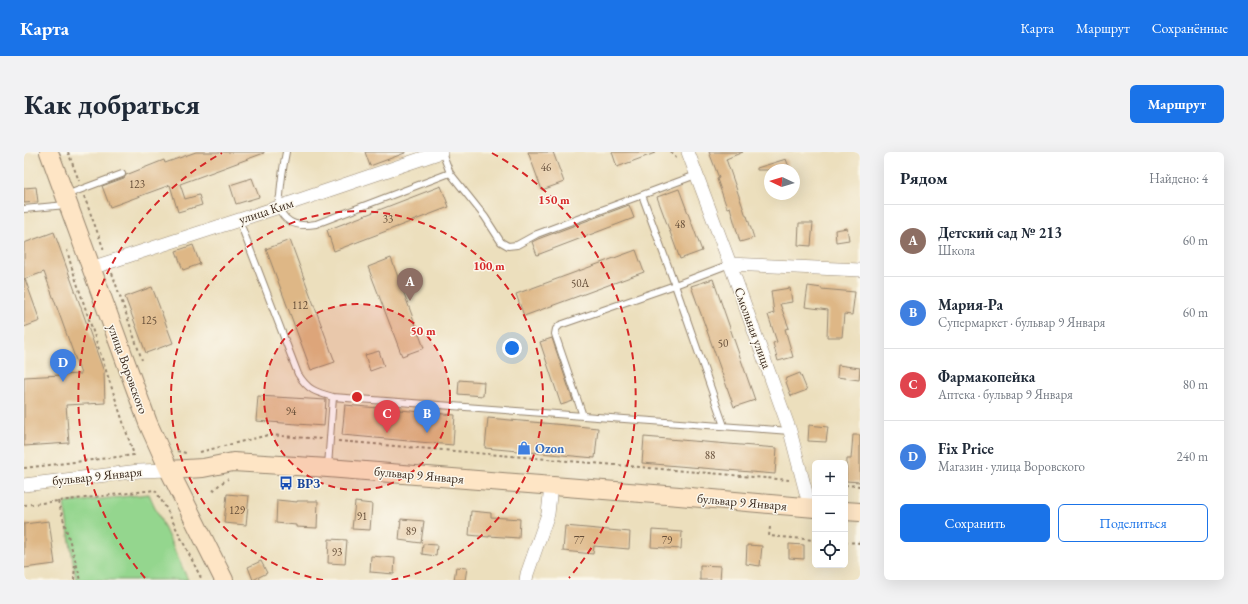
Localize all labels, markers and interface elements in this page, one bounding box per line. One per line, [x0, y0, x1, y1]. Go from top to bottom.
text: Карта [20, 16, 69, 41]
text: Карта [1021, 19, 1054, 37]
text: Маршрут [1076, 19, 1130, 37]
text: Сохранённые [1152, 19, 1228, 37]
button: Маршрут [1130, 85, 1224, 123]
text: Как добраться [24, 86, 200, 122]
house number: 46 [541, 160, 552, 174]
north arrow [764, 164, 800, 200]
text: Рядом [900, 167, 948, 189]
text: Найдено: 4 [1149, 170, 1208, 187]
house number: 123 [129, 177, 145, 191]
text: 150 m [538, 192, 570, 208]
street label: улица Ким [236, 194, 296, 228]
house number: 33 [383, 212, 393, 226]
house number: 48 [675, 217, 685, 231]
text: Детский сад № 213 [938, 223, 1062, 242]
text: A [908, 232, 918, 249]
text: 60 m [1183, 232, 1208, 249]
text: Школа [938, 242, 975, 259]
text: 100 m [473, 258, 505, 274]
pin: A [397, 268, 423, 301]
house number: 50А [571, 276, 589, 290]
street label: Смольная улица [730, 285, 776, 372]
text: Мария-Ра [938, 295, 1003, 314]
house number: 112 [292, 298, 309, 312]
text: B [909, 304, 917, 321]
text: 60 m [1183, 304, 1208, 321]
house number: 125 [141, 313, 157, 327]
text: Супермаркет · бульвар 9 Января [938, 314, 1105, 331]
street label: улица Воровского [104, 322, 152, 416]
text: 50 m [410, 323, 436, 339]
house number: 50 [718, 336, 728, 350]
your location [502, 338, 522, 358]
pin: D [50, 349, 76, 382]
text: Фармакопейка [938, 367, 1035, 386]
text: C [908, 376, 918, 393]
text: 80 m [1183, 376, 1208, 393]
text: Аптека · бульвар 9 Января [938, 386, 1073, 403]
centre of rings [350, 390, 364, 404]
pin: C [374, 400, 400, 433]
pin: B [414, 400, 440, 433]
house number: 94 [286, 404, 297, 418]
text: Fix Price [938, 439, 994, 458]
shop icon: Ozon [516, 440, 532, 456]
place label: Ozon [535, 440, 565, 457]
house number: 88 [705, 448, 715, 462]
text: D [908, 448, 918, 465]
text: 240 m [1177, 448, 1208, 465]
text: Магазин · улица Воровского [938, 458, 1085, 475]
map controls [812, 460, 848, 568]
button: + [812, 460, 848, 496]
street label: бульвар 9 Января [51, 463, 143, 489]
street label: бульвар 9 Января [373, 463, 465, 487]
bus stop icon: ВРЗ [278, 475, 294, 491]
place label: ВРЗ [297, 475, 320, 492]
street label: бульвар 9 Января [696, 490, 788, 514]
button: − [812, 496, 848, 532]
house number: 129 [229, 503, 246, 517]
button: Сохранить [900, 504, 1050, 542]
button: Поделиться [1058, 504, 1208, 542]
house number: 91 [357, 509, 367, 523]
house number: 89 [406, 524, 417, 538]
button: locate [812, 532, 848, 568]
house number: 77 [574, 533, 585, 547]
house number: 79 [662, 533, 673, 547]
house number: 93 [332, 545, 342, 559]

